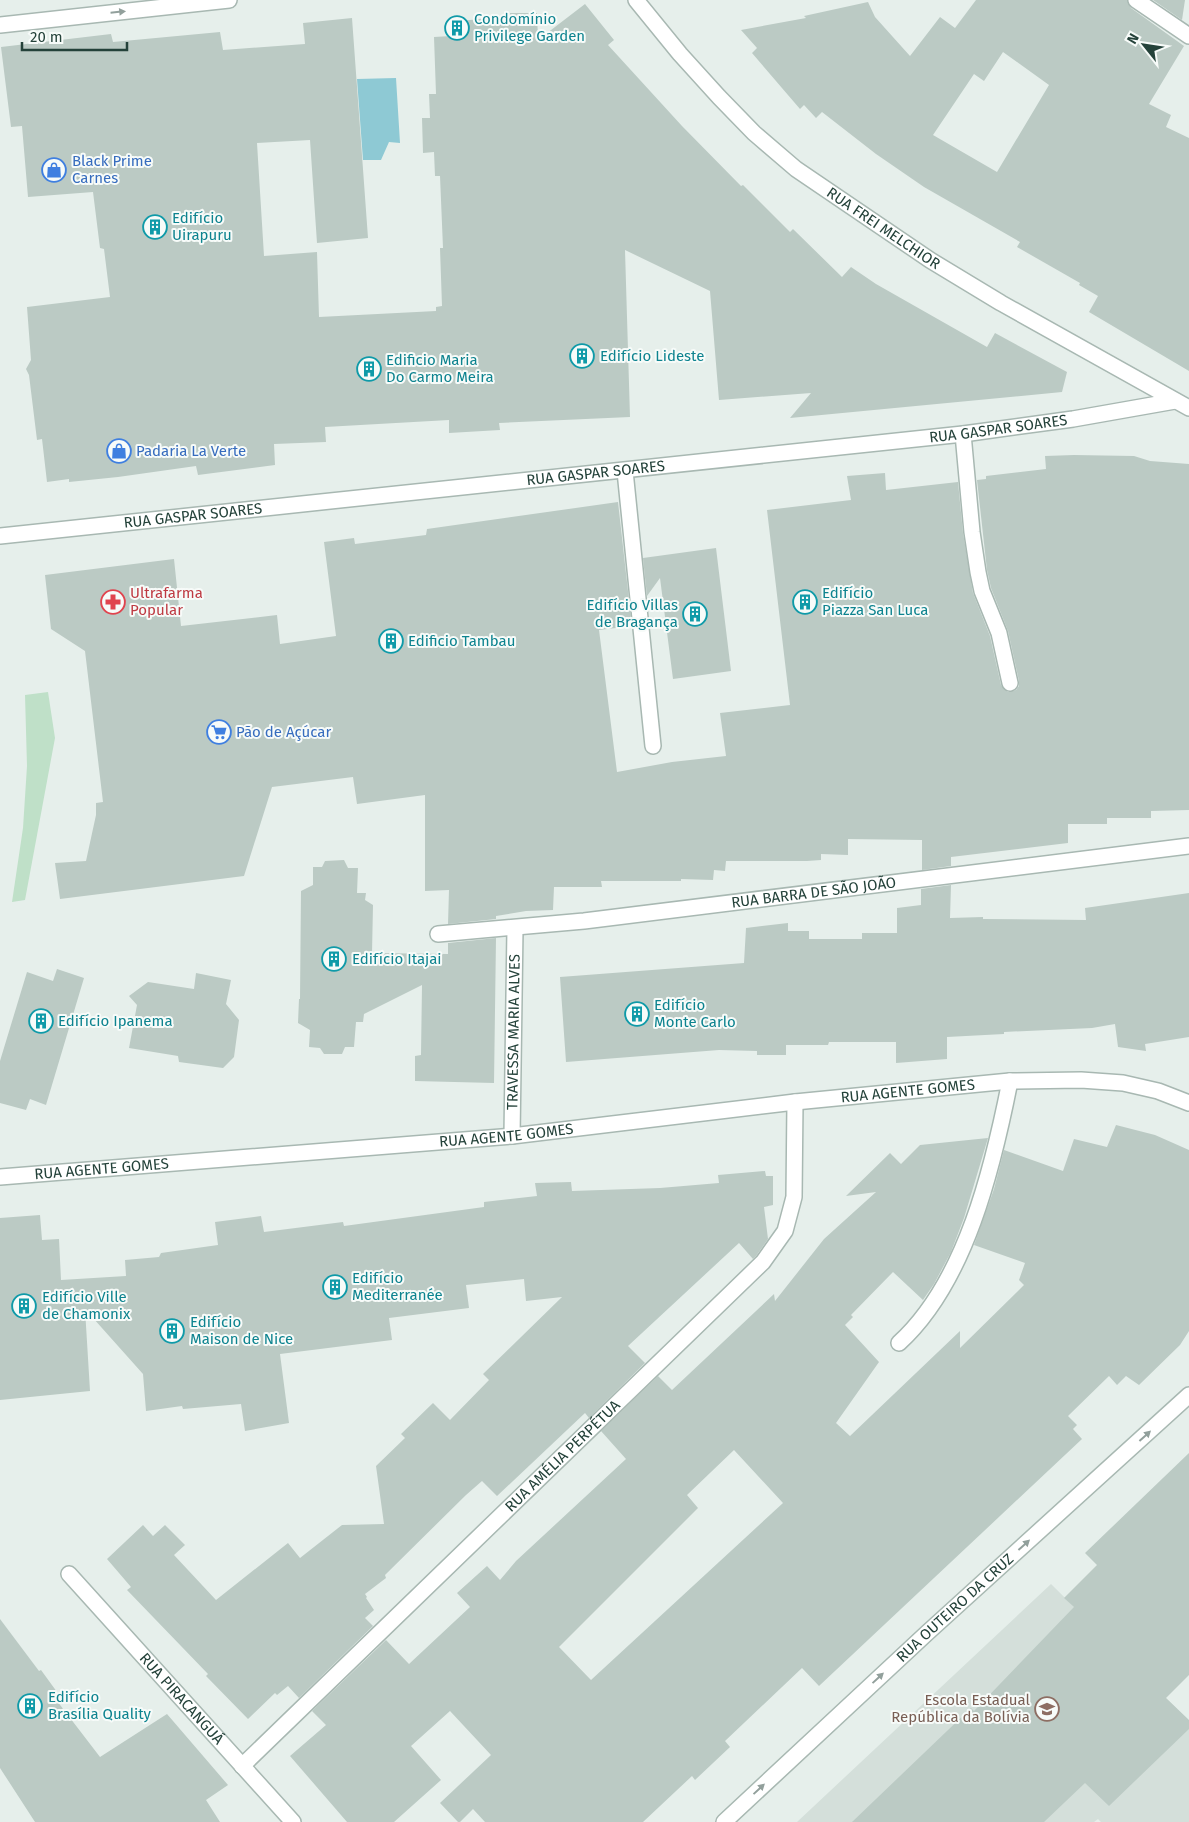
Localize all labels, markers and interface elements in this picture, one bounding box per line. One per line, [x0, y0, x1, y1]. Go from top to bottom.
one-way arrow [110, 8, 126, 16]
place label: Condomínio Privilege Garden [474, 10, 585, 45]
building icon: Condomínio Privilege Garden [444, 15, 470, 41]
scale bar [22, 20, 128, 52]
north arrow [1119, 20, 1169, 70]
text: 20 m [30, 28, 63, 46]
text: N [1123, 30, 1143, 47]
place label: Black Prime Carnes [72, 152, 152, 187]
shop icon: Black Prime Carnes [41, 157, 67, 183]
street label: RUA FREI MELCHIOR [823, 184, 944, 273]
place label: Edifício Uirapuru [172, 209, 232, 244]
building icon: Edifício Uirapuru [142, 214, 168, 240]
building icon: Edifício Lideste [569, 343, 595, 369]
place label: Edifício Lideste [600, 347, 704, 365]
place label: Edificio Maria Do Carmo Meira [386, 351, 494, 386]
building icon: Edificio Maria Do Carmo Meira [356, 356, 382, 382]
street label: RUA GASPAR SOARES [928, 411, 1069, 447]
shop icon: Padaria La Verte [106, 438, 132, 464]
place label: Padaria La Verte [136, 442, 246, 460]
street label: RUA GASPAR SOARES [525, 457, 666, 489]
street label: RUA GASPAR SOARES [123, 499, 263, 532]
place label: Ultrafarma Popular [130, 584, 203, 619]
place label: Edifício Piazza San Luca [822, 584, 928, 619]
pharmacy icon: Ultrafarma Popular [100, 589, 126, 615]
building icon: Edifício Piazza San Luca [792, 589, 818, 615]
place label: Edifício Villas de Bragança [586, 596, 678, 631]
building icon: Edifício Villas de Bragança [682, 601, 708, 627]
building icon: Edificio Tambau [378, 628, 404, 654]
place label: Edificio Tambau [408, 632, 515, 650]
supermarket icon: Pão de Açúcar [206, 719, 232, 745]
place label: Pão de Açúcar [236, 723, 331, 741]
street label: RUA BARRA DE SÃO JOÃO [730, 873, 897, 912]
building icon: Edifício Itajai [321, 946, 347, 972]
place label: Edifício Itajai [352, 950, 442, 968]
street label: TRAVESSA MARIA ALVES [503, 954, 524, 1110]
place label: Edifício Monte Carlo [654, 996, 736, 1031]
building icon: Edifício Monte Carlo [624, 1001, 650, 1027]
building icon: Edifício Ipanema [28, 1008, 54, 1034]
place label: Edifício Ipanema [58, 1012, 173, 1030]
street label: RUA AGENTE GOMES [840, 1075, 976, 1106]
street label: RUA AGENTE GOMES [438, 1120, 574, 1151]
street label: RUA AGENTE GOMES [34, 1155, 170, 1183]
place label: Edifício Mediterranée [352, 1269, 443, 1304]
building icon: Edifício Mediterranée [322, 1274, 348, 1300]
place label: Edifício Ville de Chamonix [42, 1288, 131, 1323]
building icon: Edifício Ville de Chamonix [11, 1293, 37, 1319]
place label: Edifício Maison de Nice [190, 1313, 293, 1348]
building icon: Edifício Maison de Nice [159, 1318, 185, 1344]
street label: RUA AMÉLIA PERPÉTUA [501, 1396, 624, 1516]
one-way arrow [1138, 1430, 1150, 1442]
one-way arrow [1018, 1539, 1030, 1551]
street label: RUA OUTEIRO DA CRUZ [893, 1550, 1017, 1666]
street label: RUA PIRACANGUÁ [136, 1649, 228, 1748]
one-way arrow [872, 1672, 884, 1684]
place label: Edifício Brasília Quality [48, 1688, 152, 1723]
place label: Escola Estadual República da Bolívia [891, 1691, 1031, 1726]
building icon: Edifício Brasília Quality [17, 1693, 43, 1719]
school or university icon: Escola Estadual República da Bolívia [1034, 1696, 1060, 1722]
one-way arrow [753, 1783, 765, 1795]

